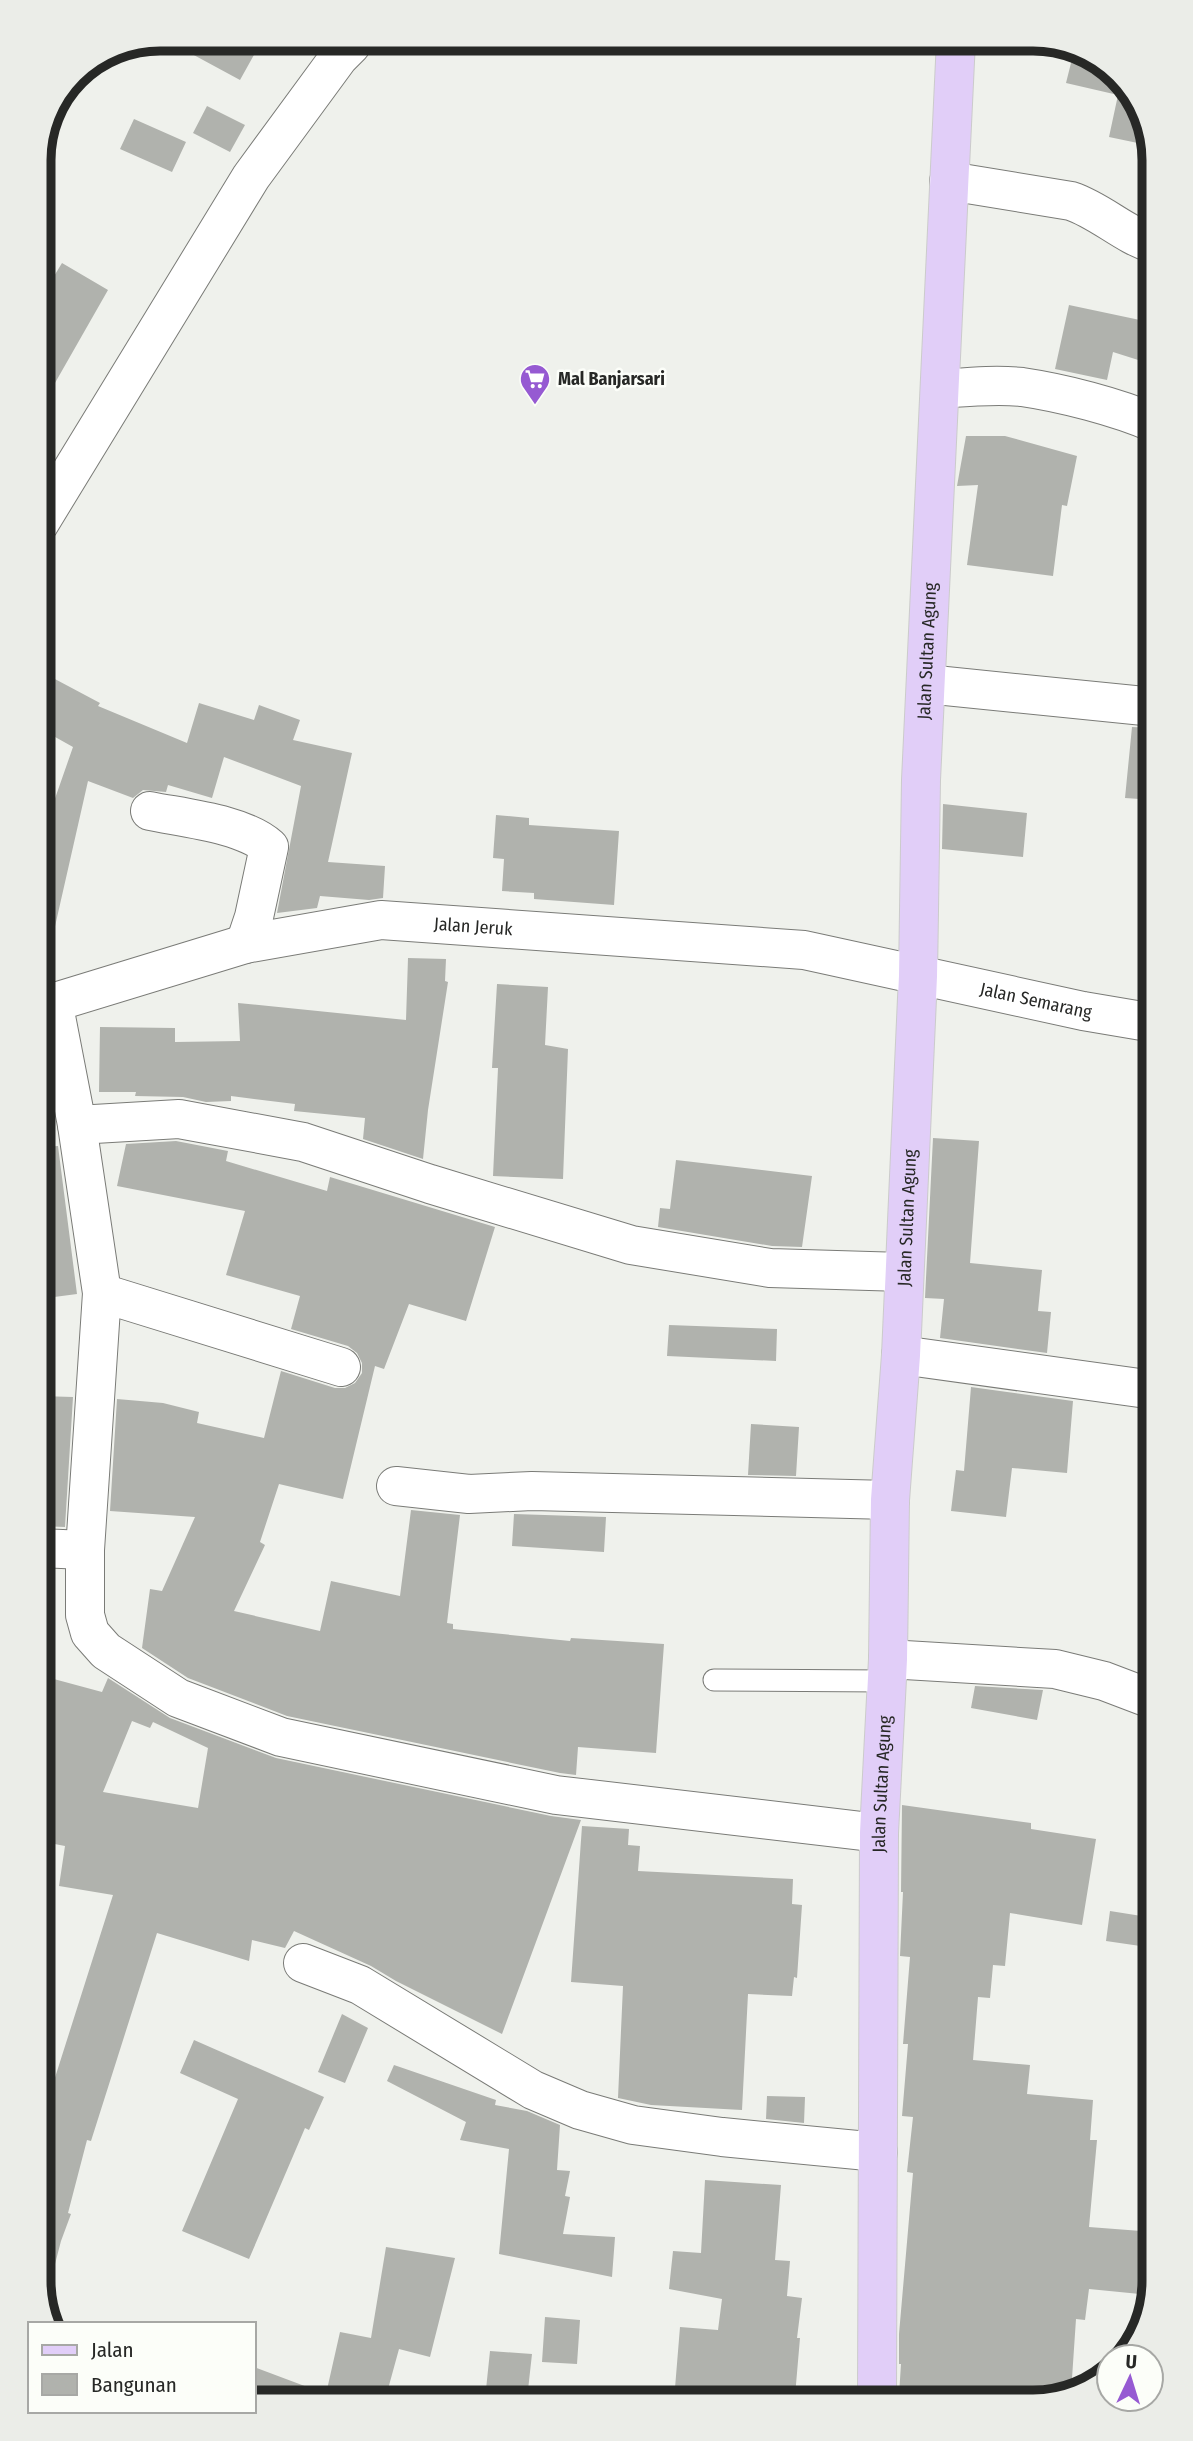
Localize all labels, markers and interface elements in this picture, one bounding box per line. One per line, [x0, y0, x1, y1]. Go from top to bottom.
supermarket icon: Mal Banjarsari [518, 362, 552, 406]
place label: Mal Banjarsari [558, 368, 665, 390]
street label: Jalan Sultan Agung [913, 582, 941, 720]
street label: Jalan Jeruk [433, 913, 514, 940]
street label: Jalan Semarang [978, 978, 1094, 1023]
street label: Jalan Sultan Agung [893, 1148, 921, 1287]
street label: Jalan Sultan Agung [868, 1714, 896, 1853]
legend [28, 2322, 256, 2413]
text: Jalan [91, 2337, 134, 2363]
north arrow [1095, 2343, 1165, 2413]
text: U [1125, 2350, 1138, 2373]
text: Bangunan [91, 2372, 177, 2398]

